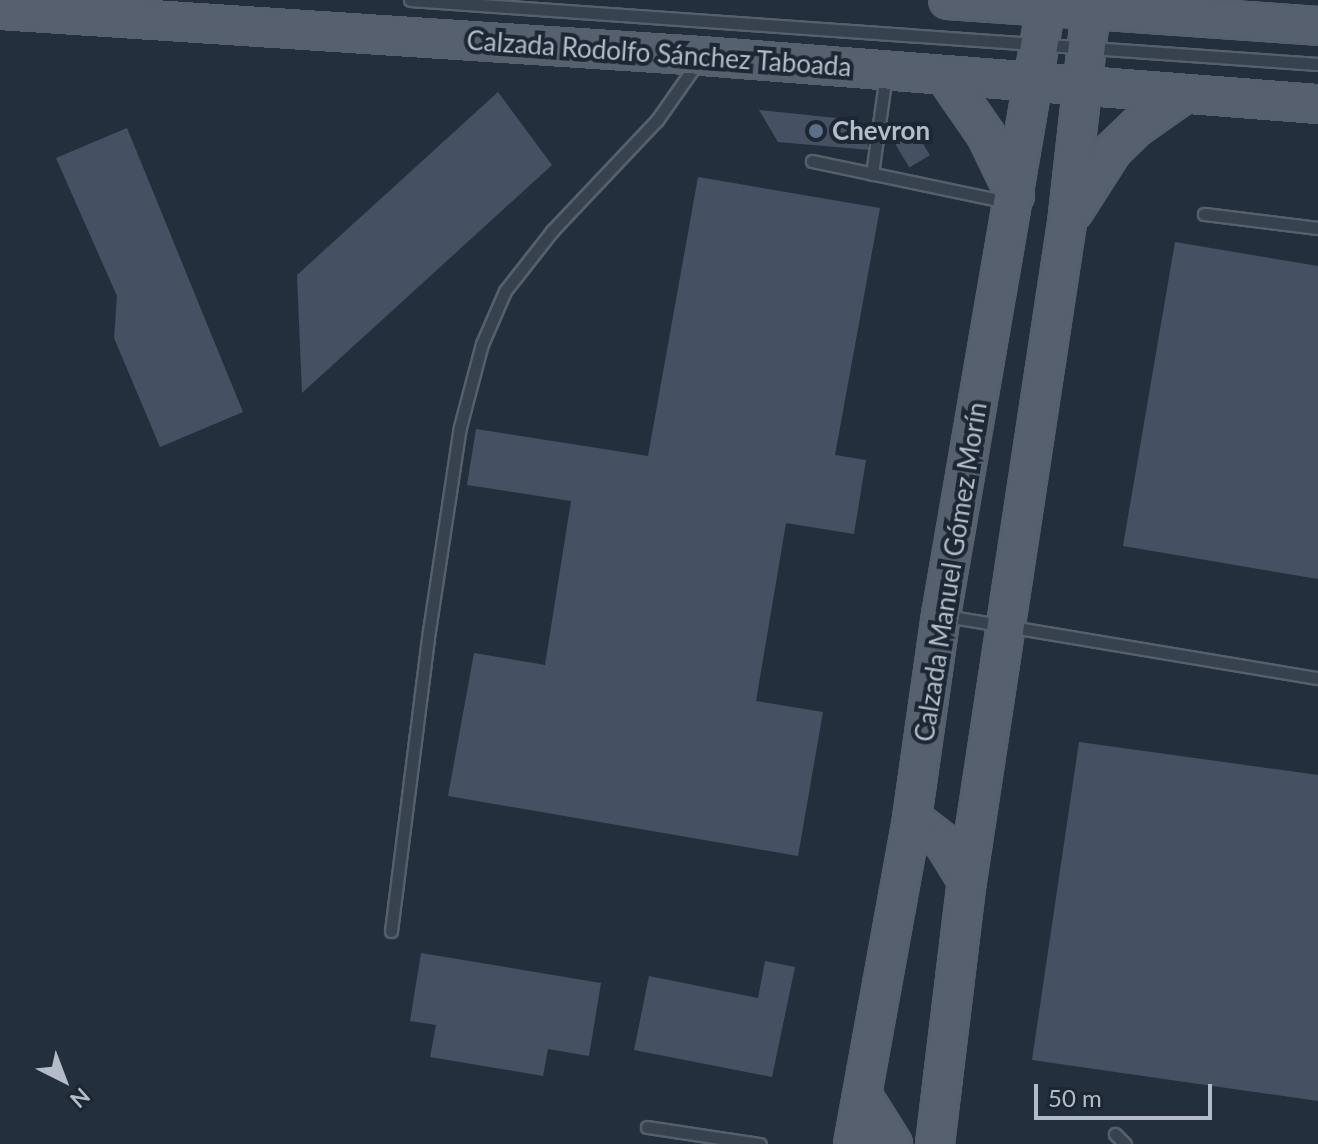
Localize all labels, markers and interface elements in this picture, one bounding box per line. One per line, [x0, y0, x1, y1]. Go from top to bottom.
street label: Calzada Rodolfo Sánchez Taboada [465, 25, 853, 83]
place label: Chevron [832, 115, 930, 147]
marker: Chevron [807, 122, 825, 140]
street label: Calzada Manuel Gómez Morín [909, 400, 993, 744]
north arrow [24, 1040, 104, 1120]
scale bar [1038, 1068, 1216, 1118]
text: N [65, 1082, 96, 1114]
text: 50 m [1048, 1083, 1102, 1112]

